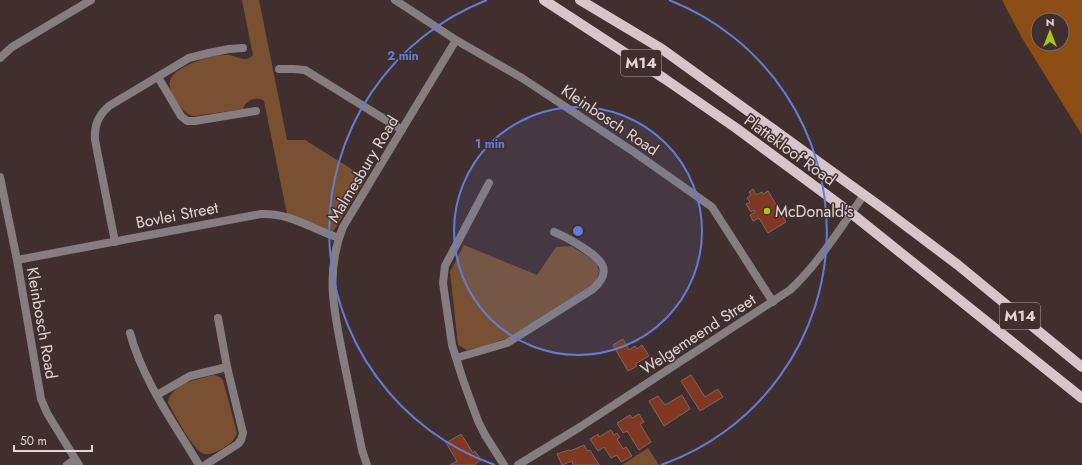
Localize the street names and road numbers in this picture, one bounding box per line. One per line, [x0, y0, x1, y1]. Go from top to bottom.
road number: M14 [621, 50, 661, 76]
street label: Kleinbosch Road [557, 79, 663, 161]
street label: Plattekloof Road [739, 109, 841, 191]
street label: Malmesbury Road [322, 111, 404, 227]
street label: Bovlei Street [134, 196, 220, 234]
street label: Kleinbosch Road [21, 265, 63, 381]
street label: Welgemeend Street [636, 288, 760, 380]
road number: M14 [1000, 303, 1040, 329]

